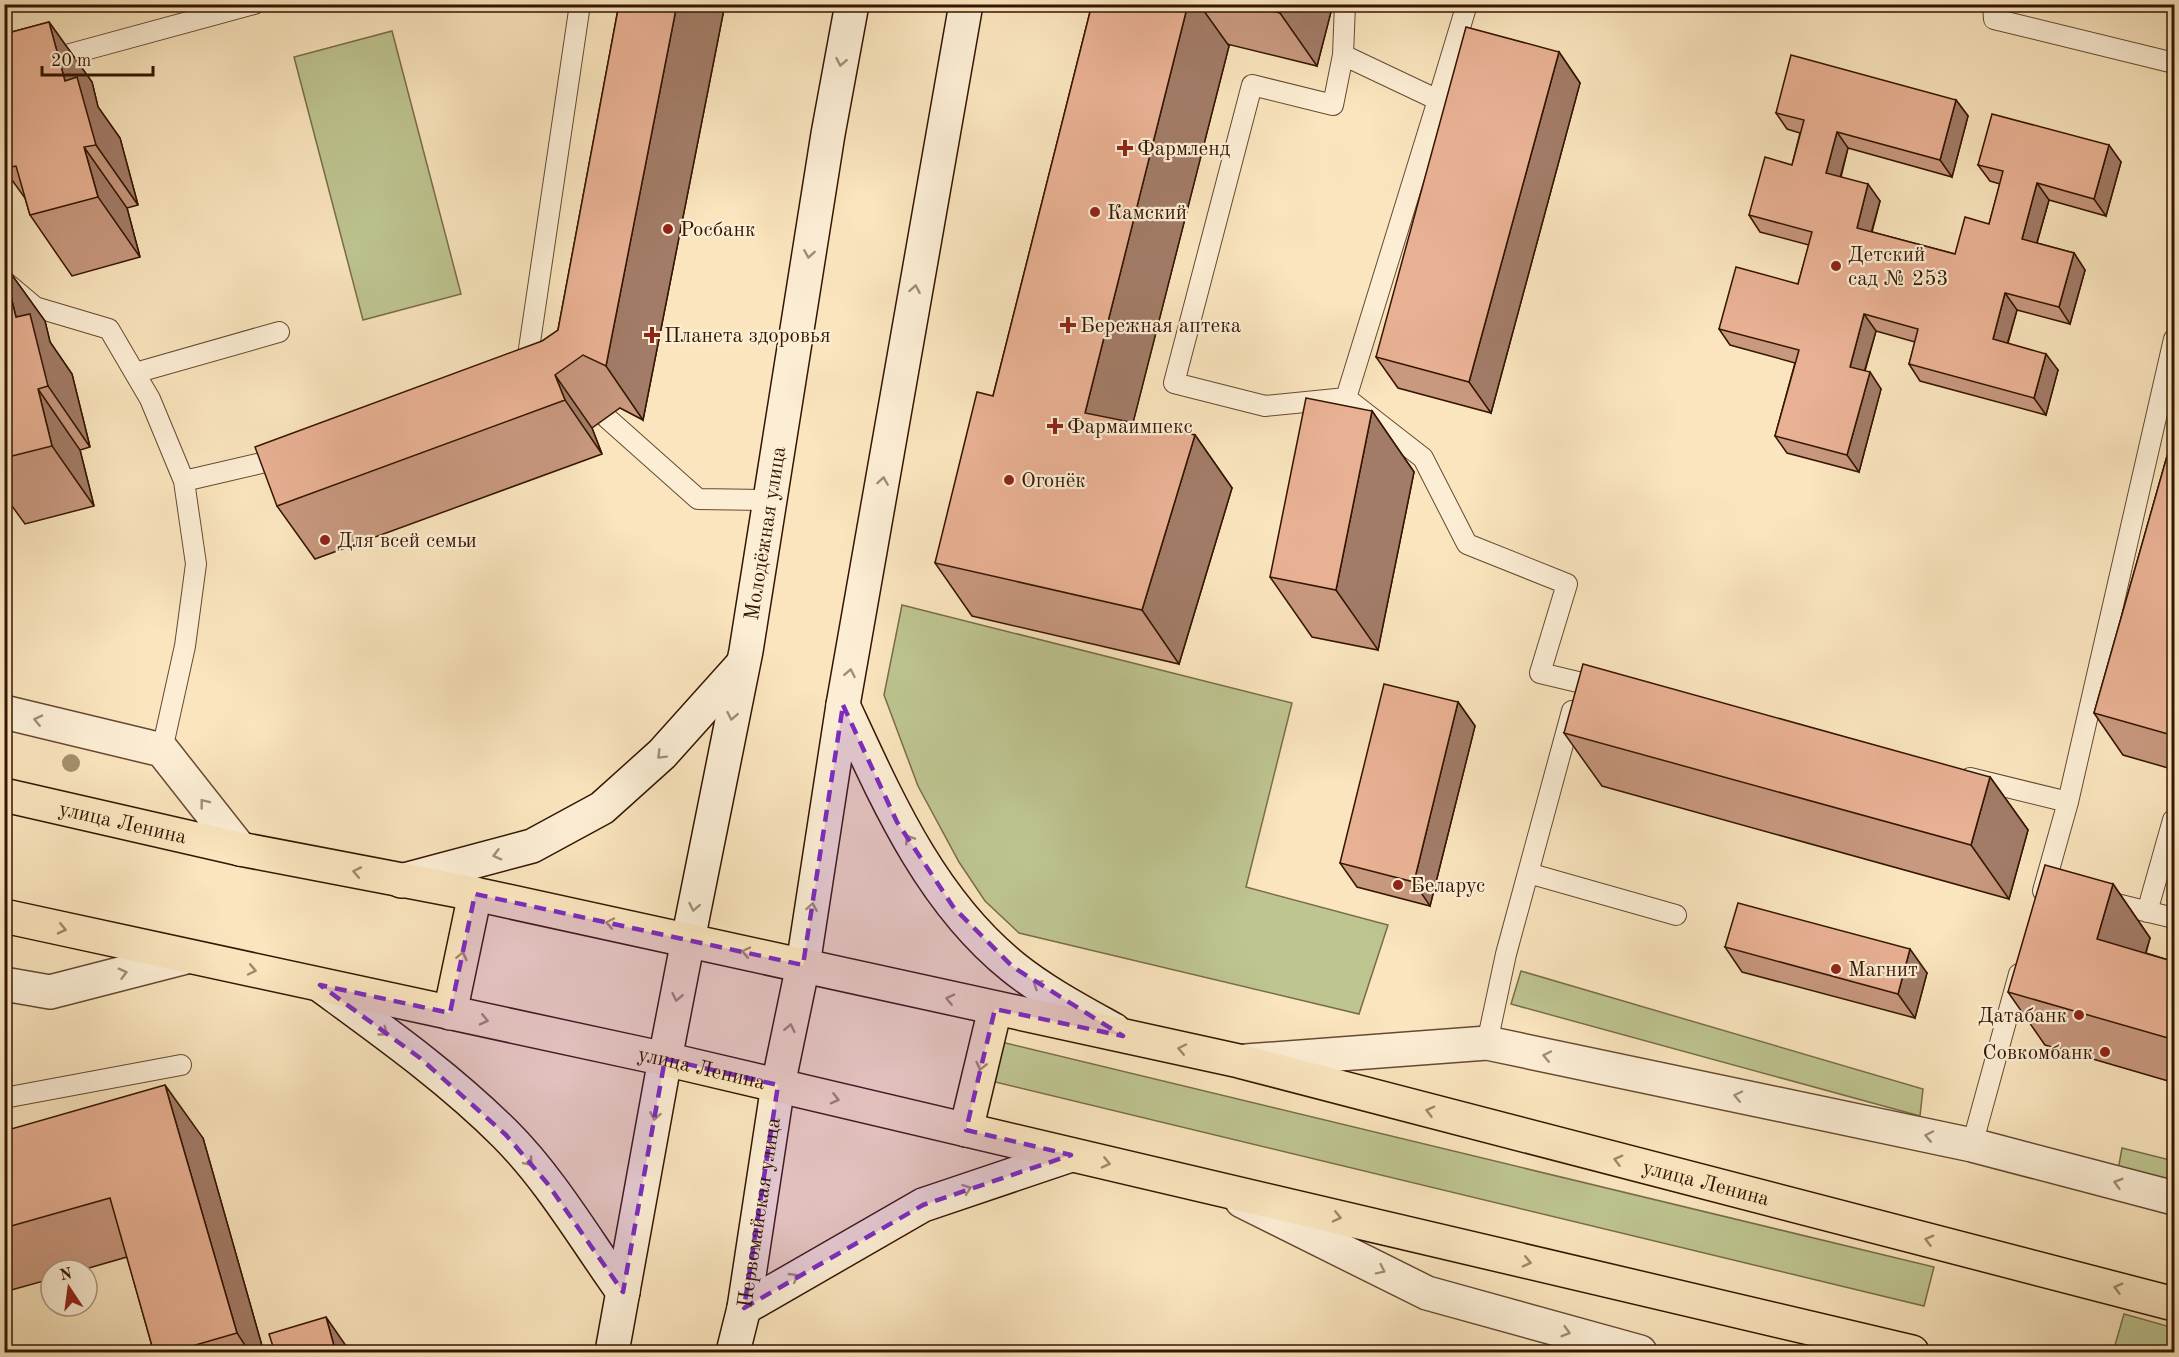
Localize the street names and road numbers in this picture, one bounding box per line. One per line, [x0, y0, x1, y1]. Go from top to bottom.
street label: Молодёжная улица [742, 445, 790, 622]
street label: улица Ленина [57, 799, 188, 848]
street label: улица Ленина [636, 1044, 767, 1094]
street label: Первомайская улица [735, 1116, 785, 1309]
street label: улица Ленина [1640, 1157, 1771, 1210]

